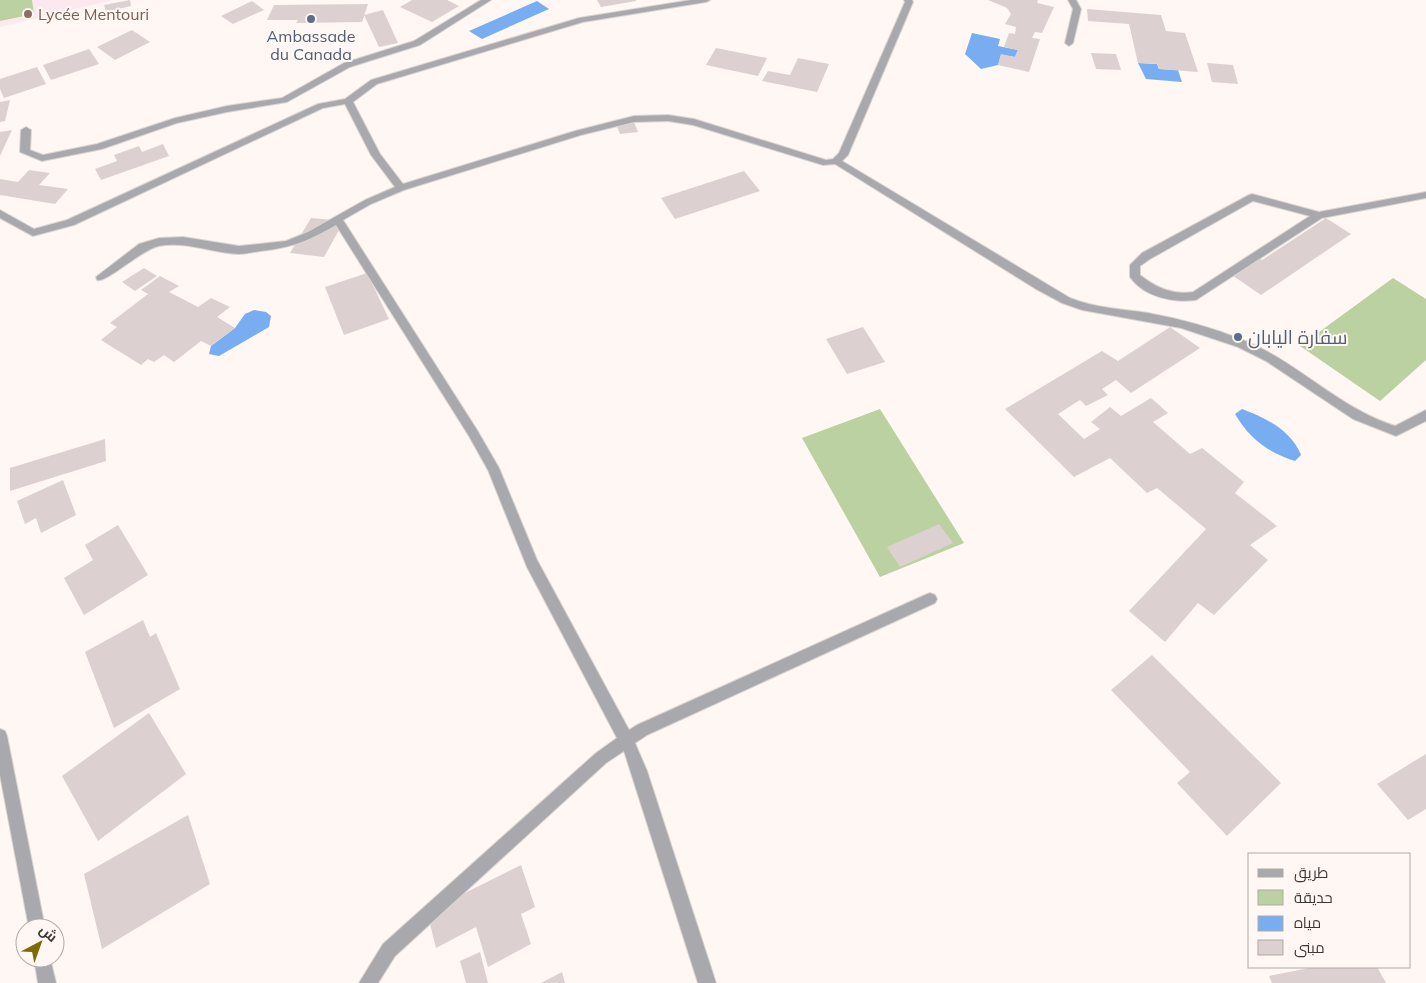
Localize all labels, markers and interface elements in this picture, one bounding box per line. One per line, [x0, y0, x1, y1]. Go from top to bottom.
place label: Lycée Mentouri [38, 4, 149, 24]
marker: Lycée Mentouri [22, 8, 34, 20]
marker: Ambassade du Canada [305, 13, 317, 25]
place label: Ambassade du Canada [267, 26, 355, 64]
place label: سفارة اليابان [1248, 325, 1347, 349]
marker: سفارة اليابان [1232, 331, 1244, 343]
legend [1248, 853, 1411, 968]
text: طريق [1294, 863, 1328, 883]
text: حديقة [1294, 888, 1333, 907]
text: مياه [1294, 913, 1321, 932]
north arrow [15, 918, 65, 968]
text: ش [36, 921, 61, 946]
text: مبنى [1294, 938, 1325, 958]

